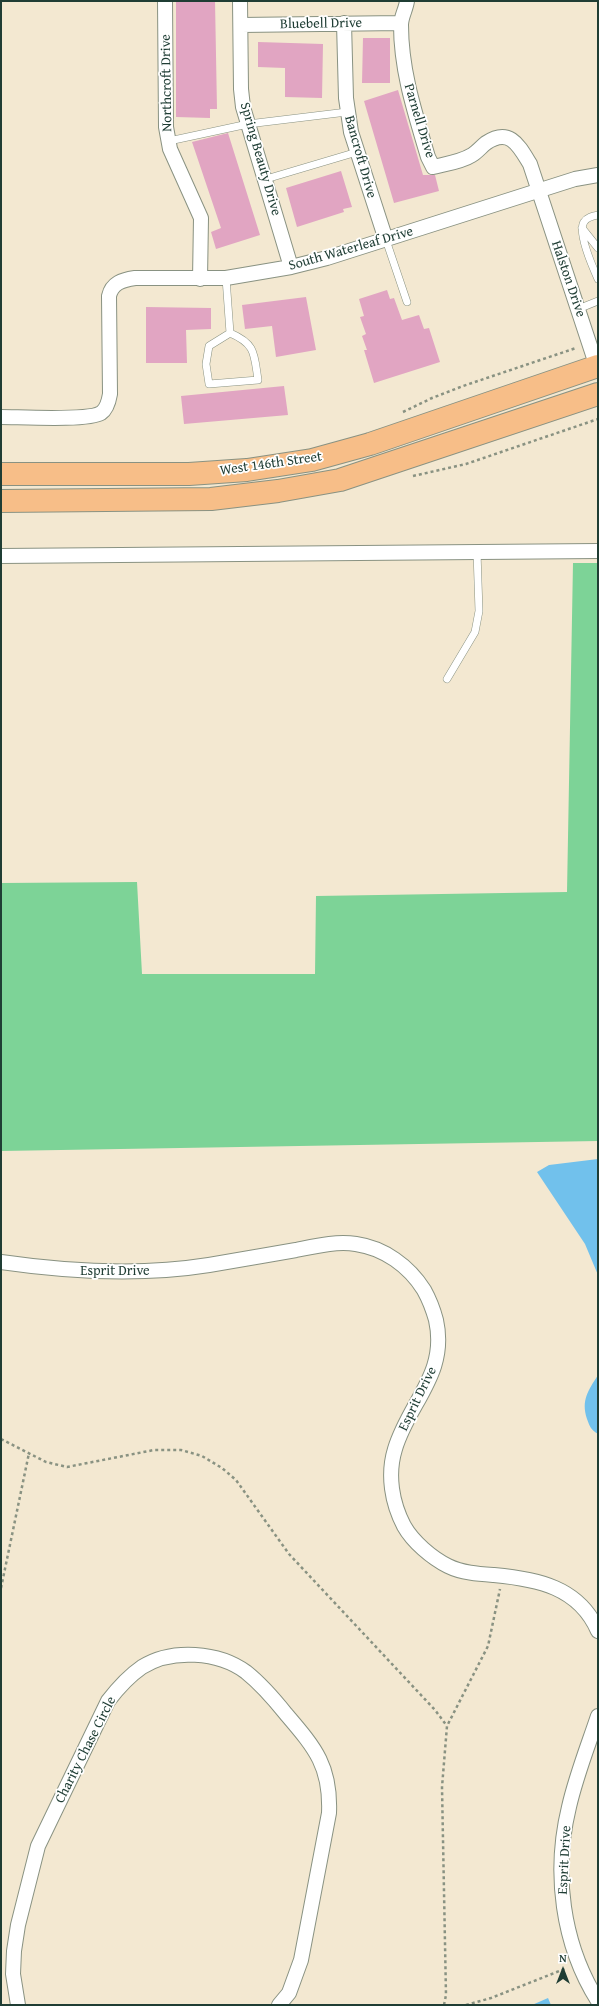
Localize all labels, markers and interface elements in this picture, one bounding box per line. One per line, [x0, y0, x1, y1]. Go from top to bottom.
street label: Bluebell Drive [280, 15, 362, 33]
street label: Northcroft Drive [158, 34, 176, 132]
street label: Parnell Drive [400, 82, 438, 160]
street label: Spring Beauty Drive [236, 100, 284, 218]
street label: Bancroft Drive [340, 114, 380, 200]
street label: South Waterleaf Drive [287, 223, 415, 275]
street label: Halston Drive [547, 239, 589, 319]
street label: West 146th Street [219, 449, 323, 479]
street label: Esprit Drive [80, 1263, 150, 1279]
street label: Esprit Drive [395, 1364, 441, 1434]
street label: Charity Chase Circle [52, 1694, 120, 1806]
street label: Esprit Drive [555, 1825, 575, 1895]
north arrow [543, 1950, 583, 1990]
text: N [559, 1950, 567, 1966]

